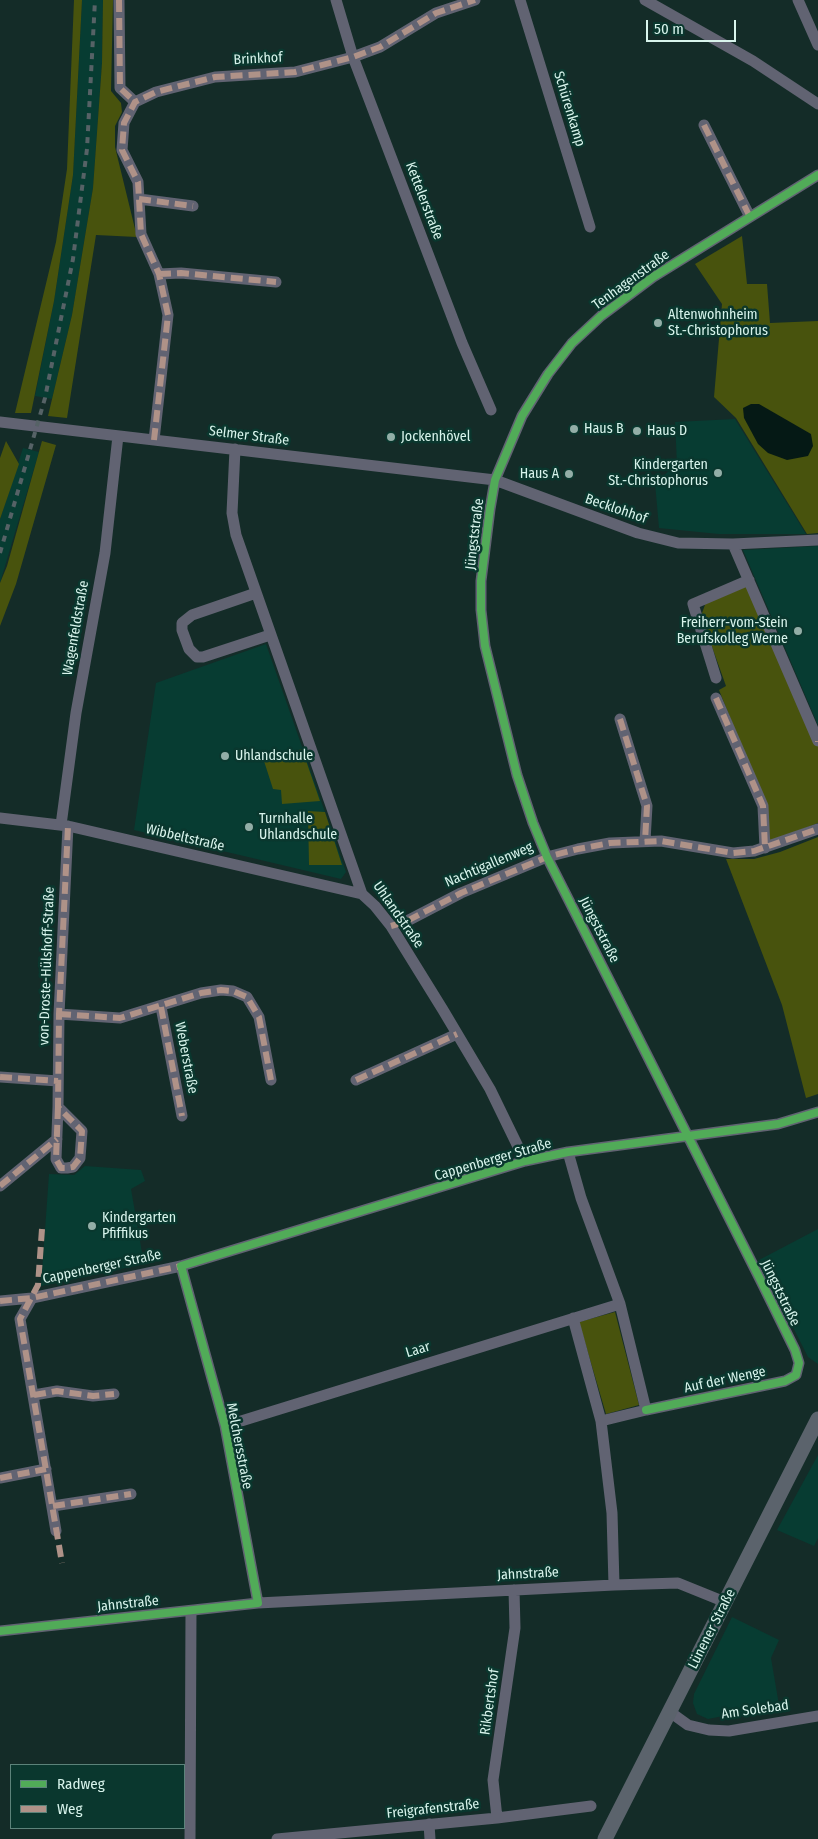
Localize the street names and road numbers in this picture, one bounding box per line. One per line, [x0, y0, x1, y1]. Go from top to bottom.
street label: Brinkhof [233, 49, 283, 69]
street label: Schürenkamp [550, 69, 588, 149]
street label: Kettelerstraße [402, 160, 446, 242]
street label: Tenhagenstraße [589, 246, 673, 314]
street label: Selmer Straße [208, 423, 290, 449]
street label: Becklohhof [583, 491, 649, 527]
street label: Jüngststraße [462, 497, 488, 571]
street label: Wagenfeldstraße [59, 579, 93, 677]
street label: Wibbeltstraße [144, 821, 226, 855]
street label: Nachtigallenweg [442, 839, 536, 891]
street label: Uhlandstraße [369, 879, 427, 951]
street label: von-Droste-Hülshoff-Straße [36, 886, 58, 1046]
street label: Jüngststraße [575, 894, 623, 966]
street label: Weberstraße [171, 1021, 201, 1095]
street label: Cappenberger Straße [433, 1135, 553, 1185]
street label: Cappenberger Straße [41, 1246, 163, 1288]
street label: Jüngststraße [757, 1257, 803, 1329]
street label: Laar [404, 1338, 432, 1362]
street label: Auf der Wenge [683, 1363, 767, 1397]
street label: Melchersstraße [222, 1401, 256, 1491]
street label: Jahnstraße [497, 1564, 559, 1584]
street label: Lünener Straße [685, 1586, 739, 1672]
street label: Jahnstraße [96, 1592, 160, 1616]
street label: Rikbertshof [477, 1668, 503, 1736]
street label: Am Solebad [720, 1697, 790, 1723]
street label: Freigrafenstraße [386, 1796, 480, 1822]

